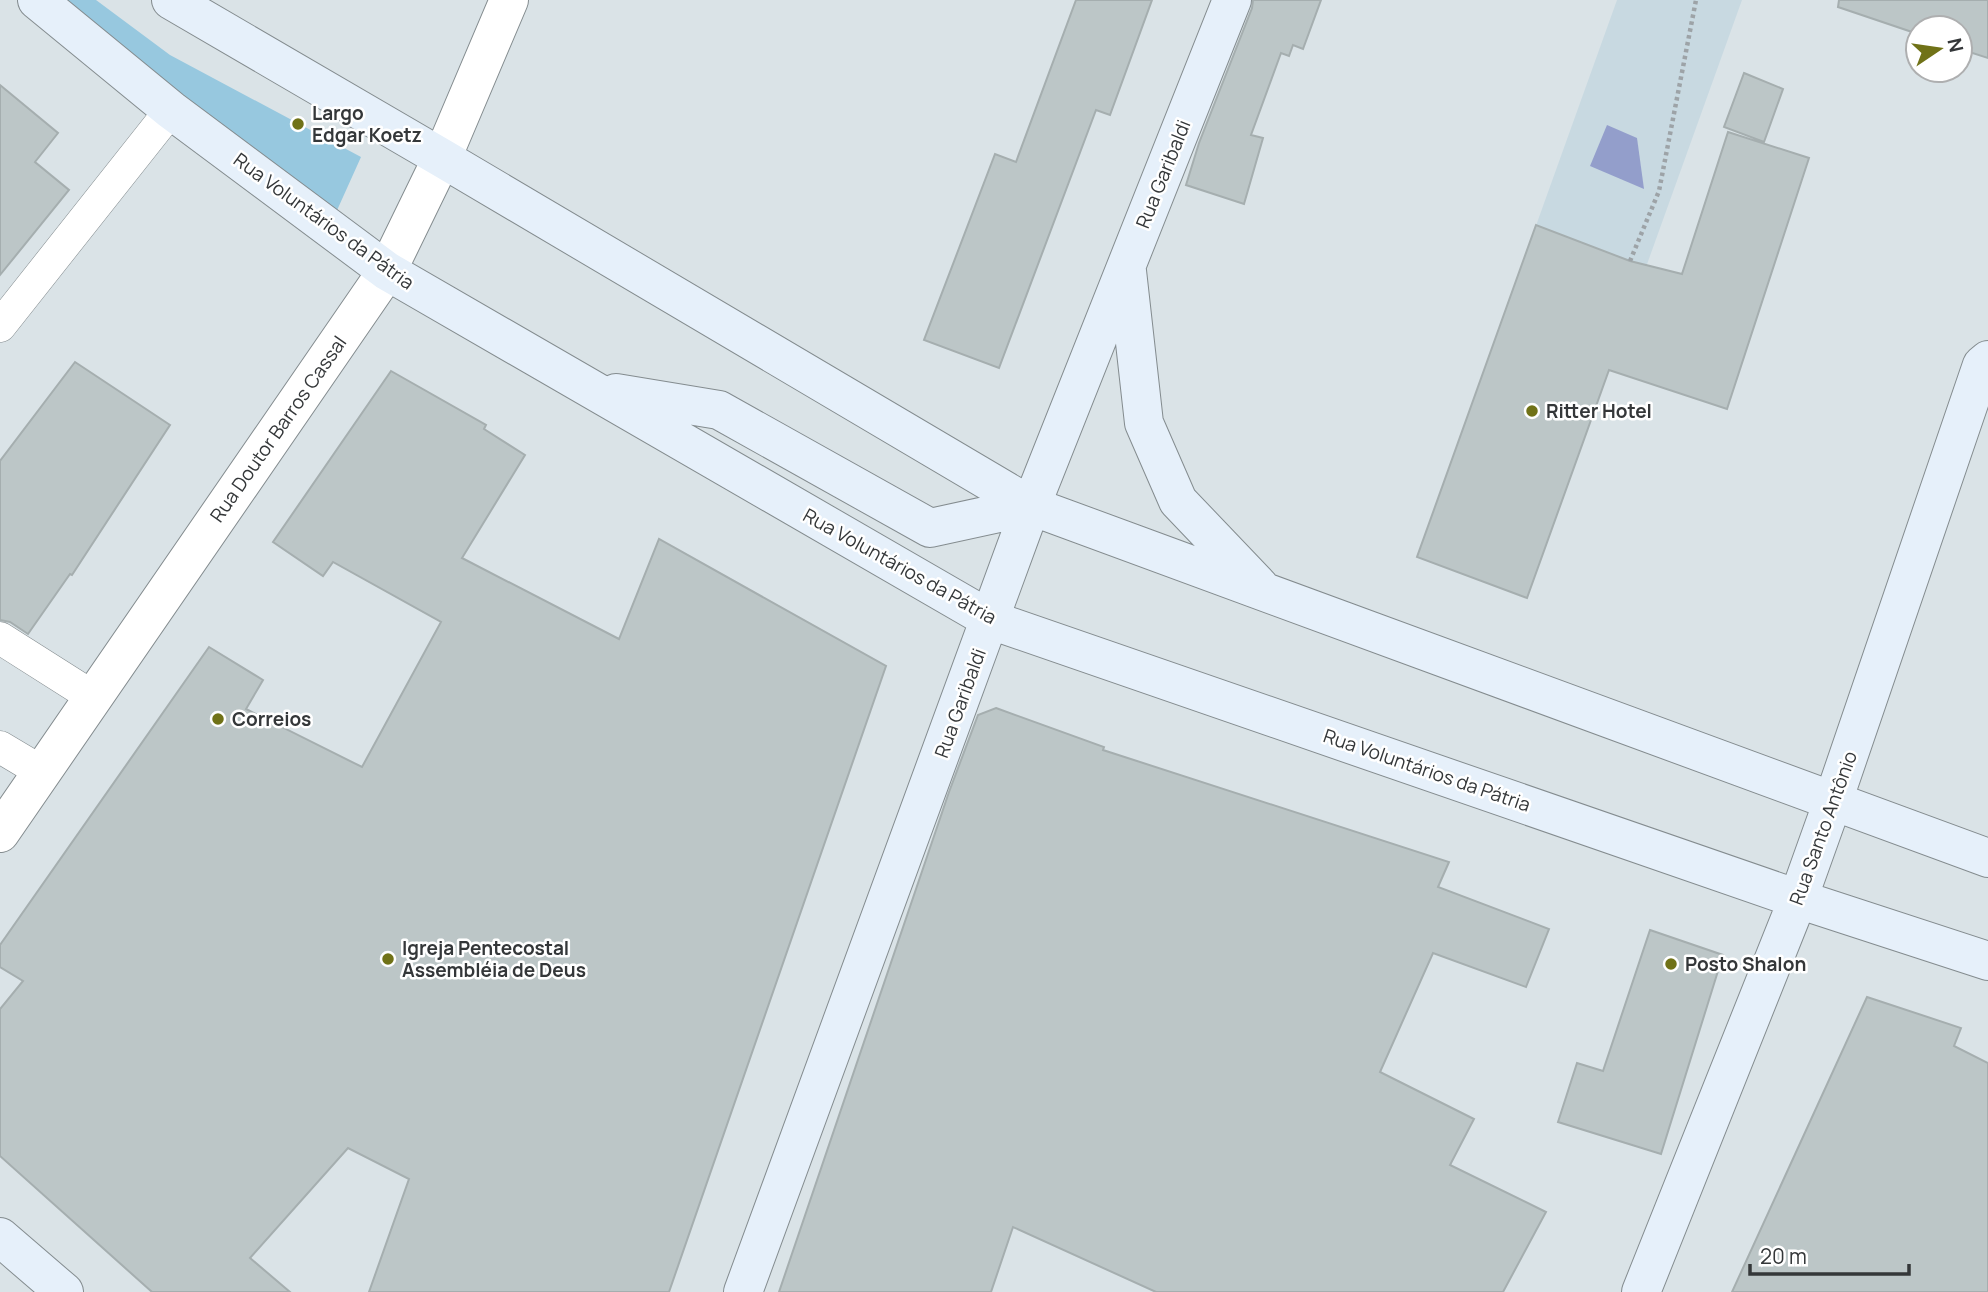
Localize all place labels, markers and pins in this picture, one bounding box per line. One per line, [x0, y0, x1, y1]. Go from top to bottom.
place label: Largo Edgar Koetz [312, 100, 422, 148]
marker: Largo Edgar Koetz [290, 116, 306, 132]
place label: Ritter Hotel [1546, 398, 1652, 424]
marker: Ritter Hotel [1524, 403, 1540, 419]
place label: Correios [232, 706, 311, 732]
marker: Correios [210, 711, 226, 727]
place label: Igreja Pentecostal Assembléia de Deus [402, 935, 586, 983]
marker: Igreja Pentecostal Assembléia de Deus [380, 951, 396, 967]
place label: Posto Shalon [1685, 951, 1806, 977]
marker: Posto Shalon [1663, 956, 1679, 972]

